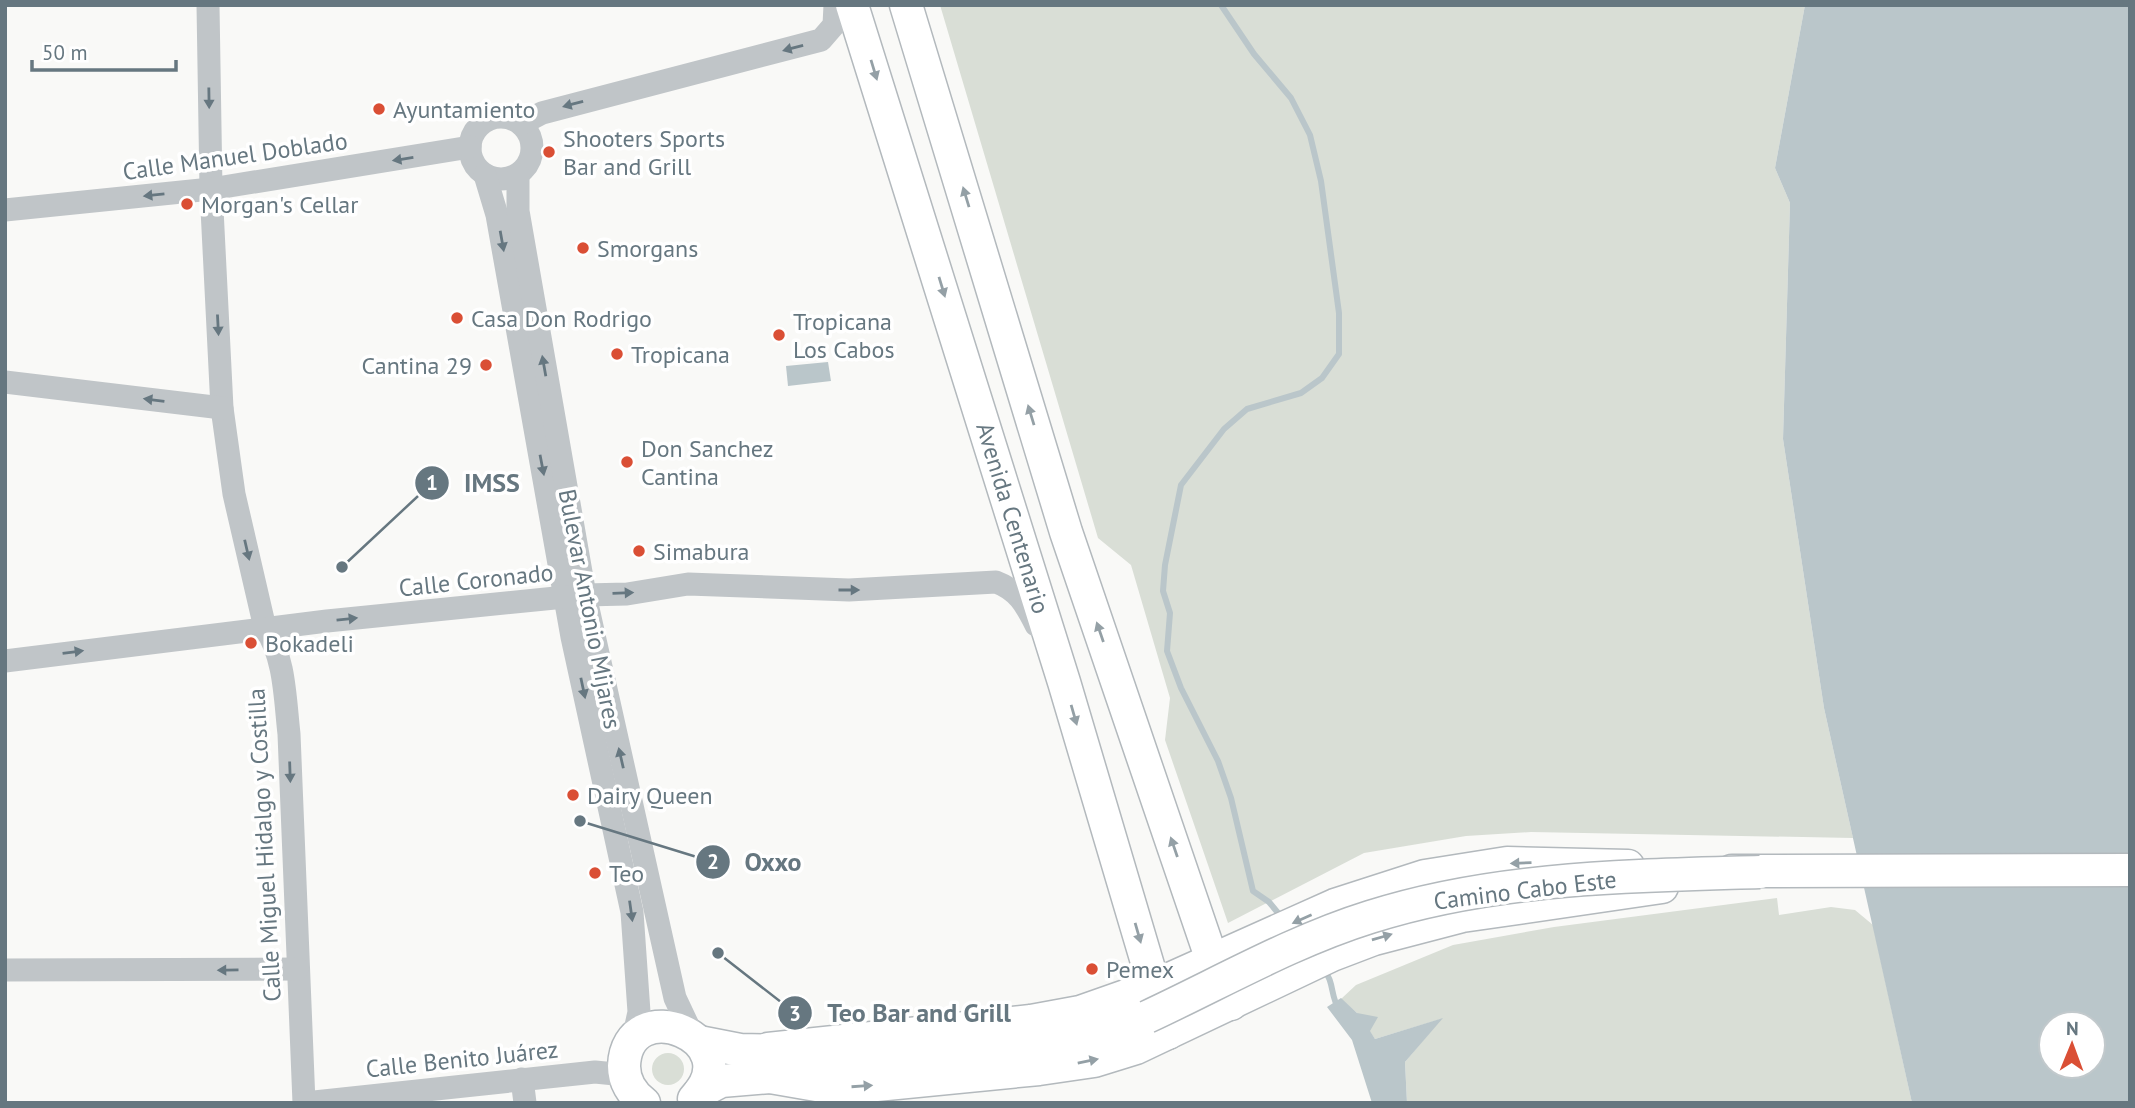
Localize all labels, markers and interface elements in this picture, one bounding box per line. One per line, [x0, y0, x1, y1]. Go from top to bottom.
scale bar [32, 28, 175, 72]
text: 50 m [42, 39, 88, 66]
one-way arrow [782, 43, 804, 54]
one-way arrow [869, 60, 879, 81]
one-way arrow [204, 87, 215, 109]
place label: Ayuntamiento [393, 94, 535, 125]
one-way arrow [562, 100, 583, 110]
marker: Ayuntamiento [371, 101, 387, 117]
place label: Shooters Sports Bar and Grill [563, 123, 725, 182]
street label: Calle Manuel Doblado [121, 125, 349, 187]
marker: Shooters Sports Bar and Grill [541, 144, 557, 160]
one-way arrow [392, 154, 414, 165]
one-way arrow [960, 187, 971, 208]
place label: Morgan's Cellar [201, 189, 358, 220]
one-way arrow [143, 190, 165, 201]
marker: Morgan's Cellar [179, 196, 195, 212]
one-way arrow [497, 230, 508, 252]
place label: Smorgans [597, 233, 698, 264]
marker: Smorgans [575, 240, 591, 256]
one-way arrow [937, 277, 948, 298]
place label: Casa Don Rodrigo [471, 303, 652, 334]
place label: Tropicana Los Cabos [793, 306, 895, 365]
marker: Casa Don Rodrigo [449, 310, 465, 326]
one-way arrow [212, 315, 223, 337]
marker: Tropicana Los Cabos [771, 327, 787, 343]
place label: Tropicana [631, 339, 730, 370]
marker: Tropicana [609, 346, 625, 362]
place label: Cantina 29 [362, 350, 472, 381]
one-way arrow [539, 355, 550, 377]
marker: Cantina 29 [478, 357, 494, 373]
one-way arrow [143, 394, 165, 405]
one-way arrow [1026, 405, 1036, 426]
street label: Avenida Centenario [969, 419, 1057, 617]
place label: Don Sanchez Cantina [641, 433, 773, 492]
one-way arrow [537, 454, 548, 476]
marker: Don Sanchez Cantina [619, 454, 635, 470]
callout: IMSS [415, 459, 534, 506]
text: IMSS [464, 466, 520, 499]
text: 1 [426, 469, 438, 496]
street label: Bulevar Antonio Mijares [552, 486, 628, 732]
place label: Simabura [653, 536, 750, 567]
one-way arrow [242, 539, 253, 561]
marker: Simabura [631, 543, 647, 559]
street label: Calle Coronado [397, 556, 555, 604]
one-way arrow [839, 584, 861, 596]
one-way arrow [612, 587, 634, 599]
one-way arrow [337, 613, 359, 624]
one-way arrow [1094, 622, 1105, 643]
place label: Bokadeli [265, 628, 354, 659]
marker: Bokadeli [243, 635, 259, 651]
one-way arrow [62, 646, 84, 657]
one-way arrow [578, 677, 589, 699]
street label: Calle Miguel Hidalgo y Costilla [240, 687, 288, 1003]
one-way arrow [1070, 705, 1080, 726]
one-way arrow [615, 747, 626, 769]
one-way arrow [284, 761, 295, 783]
place label: Dairy Queen [587, 780, 713, 811]
marker: Dairy Queen [565, 787, 581, 803]
one-way arrow [1168, 837, 1179, 858]
callout: Oxxo [696, 838, 816, 885]
text: Oxxo [744, 845, 802, 878]
text: 2 [707, 848, 719, 875]
one-way arrow [1509, 857, 1531, 869]
place label: Teo [609, 858, 644, 889]
street label: Camino Cabo Este [1432, 863, 1618, 917]
marker: Teo [587, 865, 603, 881]
one-way arrow [625, 900, 636, 922]
one-way arrow [1292, 913, 1312, 925]
one-way arrow [1133, 923, 1144, 945]
one-way arrow [1372, 931, 1394, 942]
place label: Pemex [1106, 954, 1174, 985]
marker: Pemex [1084, 961, 1100, 977]
one-way arrow [217, 964, 239, 975]
callout: Teo Bar and Grill [778, 990, 1025, 1037]
text: Teo Bar and Grill [827, 996, 1011, 1029]
text: 3 [789, 1000, 801, 1027]
north arrow [2037, 1010, 2107, 1080]
text: N [2066, 1016, 2079, 1040]
street label: Calle Benito Juárez [364, 1033, 560, 1085]
one-way arrow [1077, 1056, 1099, 1067]
one-way arrow [851, 1080, 873, 1091]

